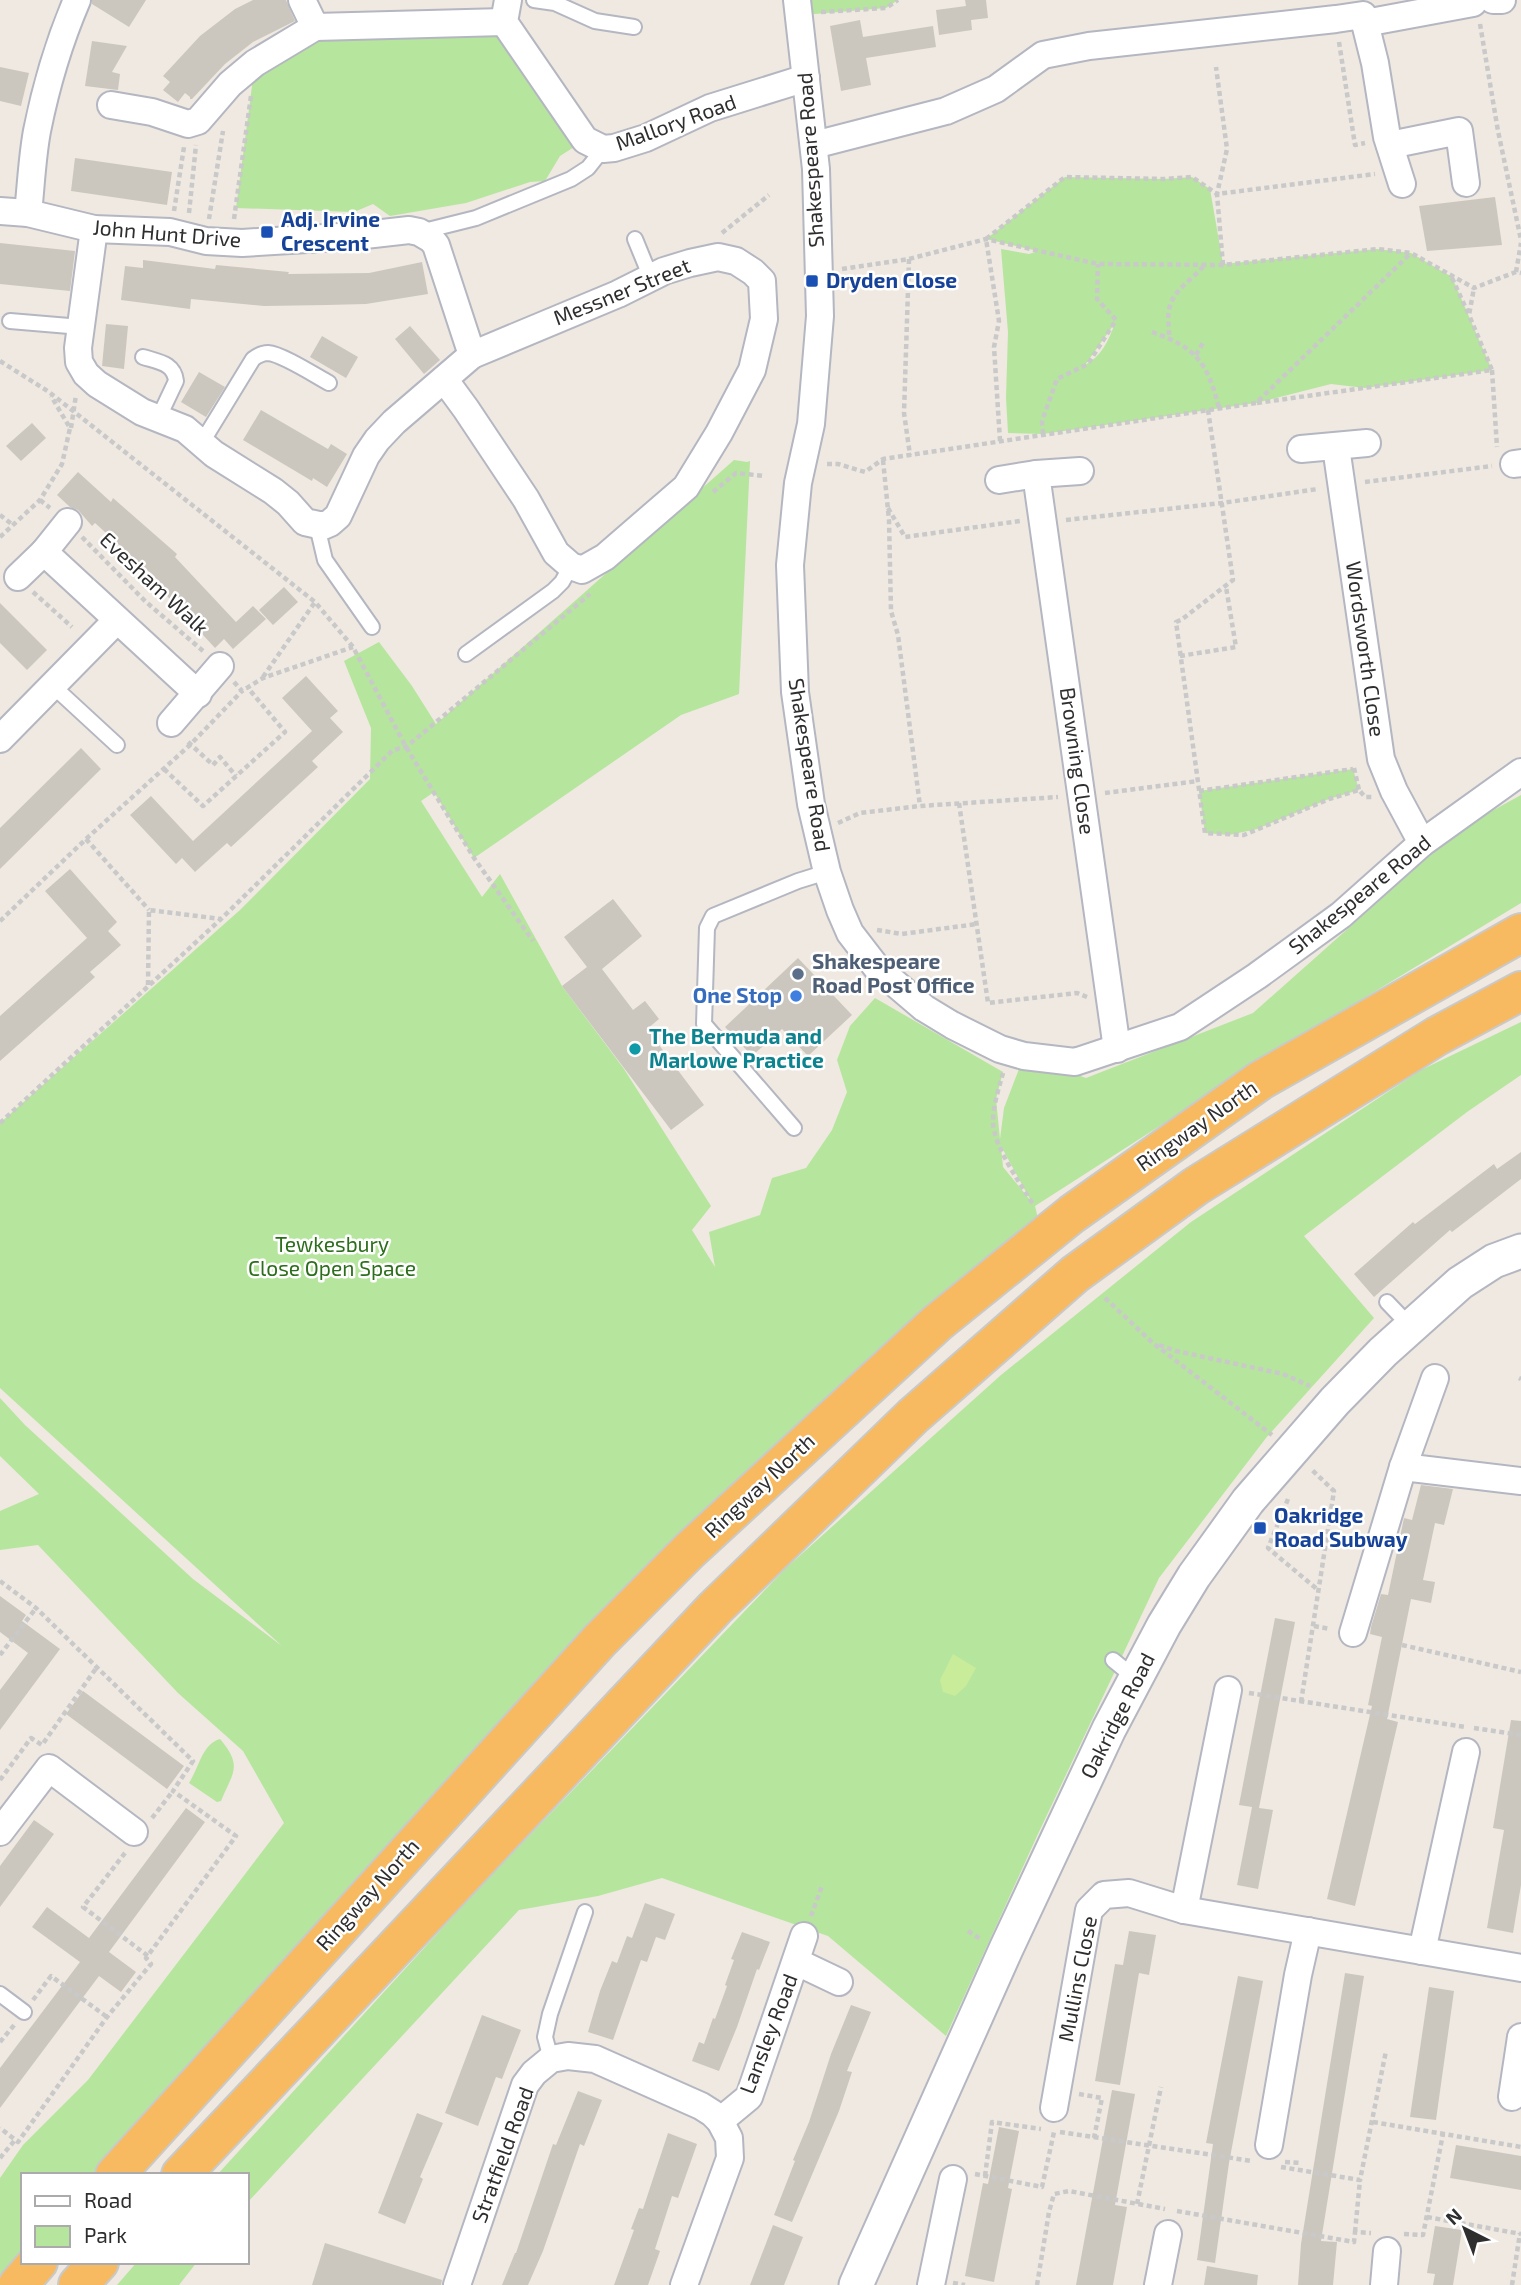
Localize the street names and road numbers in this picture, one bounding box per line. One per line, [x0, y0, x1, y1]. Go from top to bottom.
street label: Shakespeare Road [791, 72, 828, 248]
street label: Mallory Road [612, 88, 739, 155]
street label: John Hunt Drive [92, 214, 242, 251]
street label: Messner Street [549, 252, 694, 329]
street label: Evesham Walk [96, 526, 215, 640]
street label: Wordsworth Close [1342, 559, 1391, 738]
street label: Shakespeare Road [784, 676, 837, 853]
street label: Browning Close [1056, 686, 1101, 836]
street label: Shakespeare Road [1283, 829, 1435, 959]
street label: Ringway North [1131, 1074, 1261, 1176]
street label: Ringway North [699, 1427, 819, 1542]
street label: Oakridge Road [1074, 1648, 1159, 1782]
street label: Ringway North [310, 1833, 424, 1955]
street label: Mullins Close [1052, 1914, 1101, 2044]
street label: Lansley Road [733, 1970, 802, 2097]
street label: Stratfield Road [465, 2083, 538, 2226]

